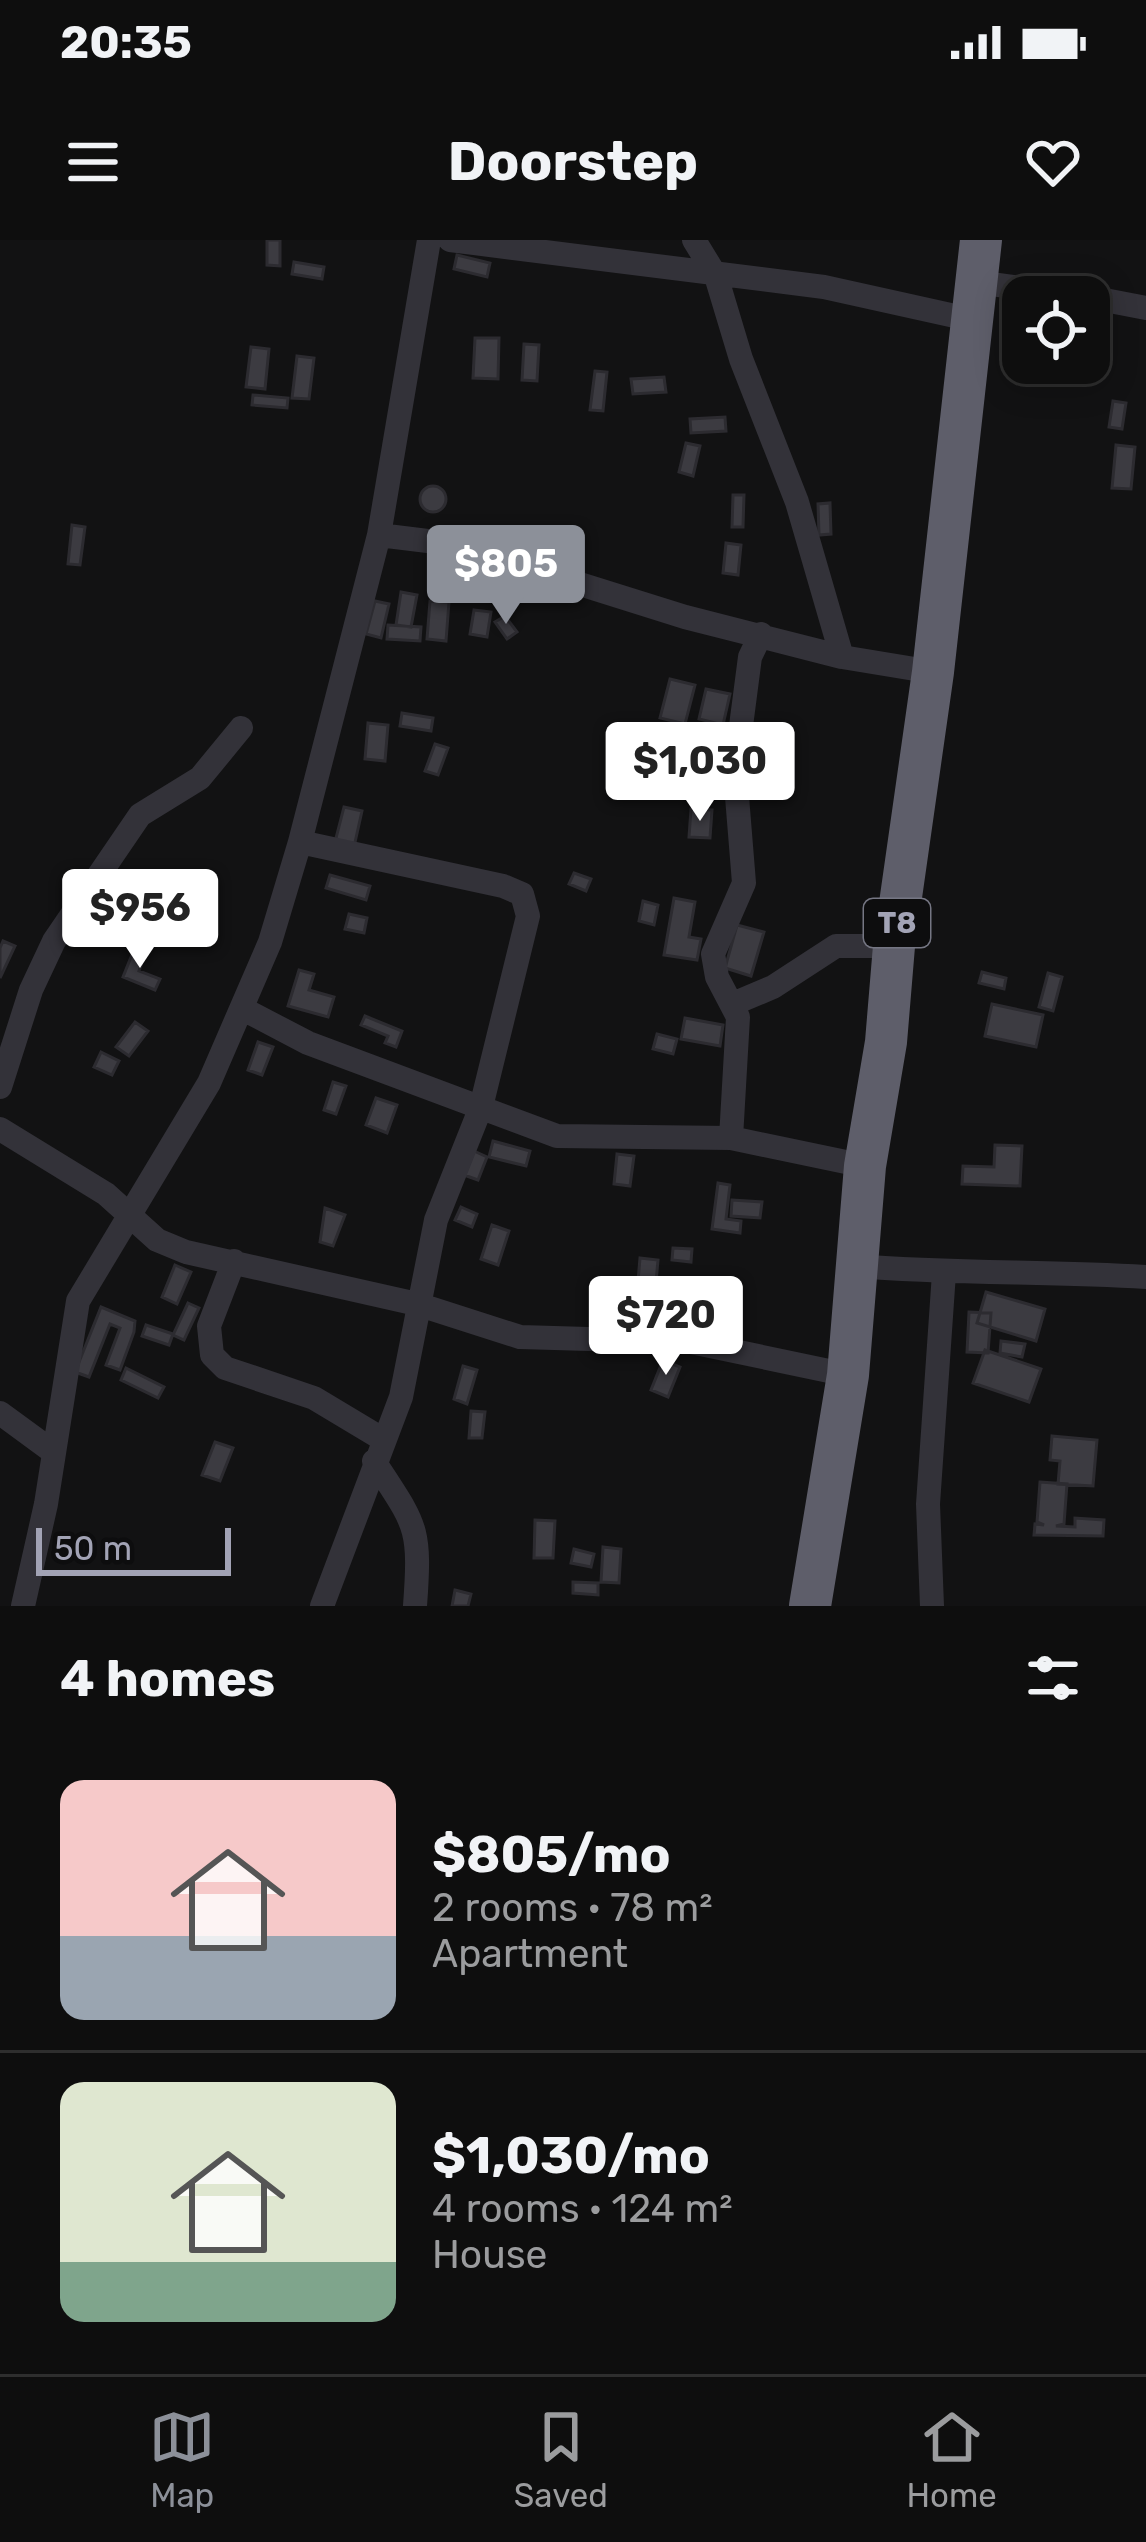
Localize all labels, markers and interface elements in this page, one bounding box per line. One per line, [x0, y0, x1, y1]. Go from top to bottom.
text: 20:35 [60, 16, 192, 69]
icon: menu [60, 129, 126, 195]
icon: heart [1020, 129, 1086, 195]
text: Doorstep [448, 130, 698, 194]
map controls [1002, 276, 1110, 384]
button: locate [1002, 276, 1110, 384]
pin: $805 [435, 525, 577, 627]
text: $805 [454, 541, 558, 587]
pin: $1,030 [602, 722, 798, 824]
text: $1,030 [633, 738, 767, 784]
pin: $956 [69, 869, 211, 971]
text: $956 [89, 885, 191, 931]
road number: T8 [864, 899, 930, 947]
pin: $720 [595, 1276, 737, 1378]
text: $720 [616, 1292, 716, 1338]
scale bar [36, 1522, 231, 1575]
text: 50 m [54, 1529, 132, 1568]
icon: filters [1020, 1645, 1086, 1711]
text: 4 homes [60, 1648, 275, 1709]
text: $805/mo [432, 1824, 671, 1885]
icon: home [156, 1828, 300, 1972]
text: 2 rooms · 78 m² [432, 1885, 713, 1931]
text: Apartment [432, 1931, 628, 1977]
text: $1,030/mo [432, 2125, 710, 2186]
icon: home [156, 2130, 300, 2274]
text: 4 rooms · 124 m² [432, 2186, 732, 2232]
text: House [432, 2232, 547, 2278]
tab: Map [149, 2404, 215, 2515]
tab: Saved [514, 2404, 608, 2515]
tab: Home [906, 2404, 997, 2515]

